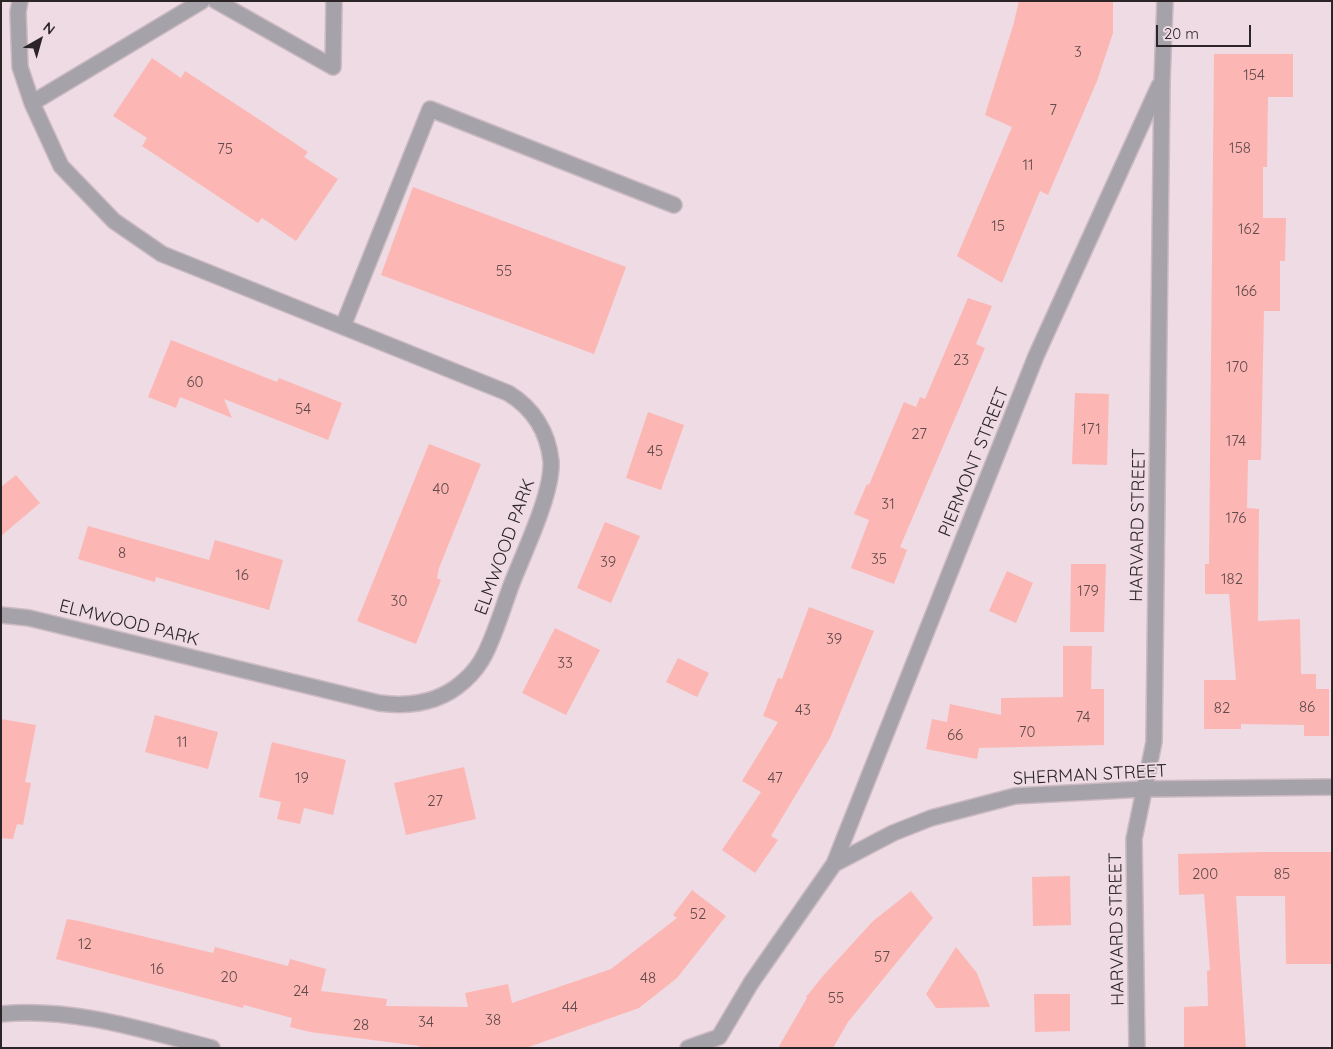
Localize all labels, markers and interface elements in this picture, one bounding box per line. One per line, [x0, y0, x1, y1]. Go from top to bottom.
north arrow [15, 15, 65, 65]
scale bar [1158, 15, 1253, 47]
text: N [40, 18, 59, 38]
text: 20 m [1164, 24, 1199, 43]
house number: 3 [1074, 43, 1082, 61]
house number: 154 [1243, 66, 1265, 84]
house number: 7 [1049, 101, 1057, 119]
house number: 158 [1229, 139, 1251, 157]
house number: 75 [217, 140, 233, 158]
house number: 11 [1022, 156, 1034, 174]
house number: 15 [991, 217, 1005, 235]
house number: 162 [1238, 220, 1260, 238]
house number: 55 [496, 262, 512, 280]
house number: 166 [1235, 282, 1257, 300]
house number: 23 [953, 351, 969, 369]
house number: 170 [1226, 358, 1248, 376]
house number: 60 [187, 373, 203, 391]
street label: PIERMONT STREET [934, 384, 1014, 540]
house number: 54 [295, 400, 311, 418]
house number: 171 [1081, 420, 1101, 438]
house number: 27 [911, 425, 927, 443]
house number: 174 [1226, 432, 1246, 450]
house number: 45 [647, 442, 663, 460]
street label: HARVARD STREET [1126, 448, 1150, 602]
street label: ELMWOOD PARK [470, 476, 540, 618]
house number: 40 [433, 480, 449, 498]
house number: 31 [881, 495, 895, 513]
house number: 176 [1226, 509, 1246, 527]
house number: 8 [118, 544, 126, 562]
house number: 35 [871, 550, 887, 568]
house number: 39 [600, 553, 616, 571]
house number: 16 [235, 566, 249, 584]
house number: 182 [1221, 570, 1243, 588]
house number: 179 [1077, 582, 1099, 600]
house number: 30 [391, 592, 407, 610]
street label: ELMWOOD PARK [57, 595, 201, 651]
house number: 39 [826, 630, 842, 648]
house number: 33 [557, 654, 573, 672]
house number: 86 [1299, 698, 1315, 716]
house number: 82 [1214, 699, 1230, 717]
house number: 43 [795, 701, 811, 719]
house number: 74 [1076, 708, 1090, 726]
house number: 70 [1019, 723, 1035, 741]
house number: 66 [947, 726, 963, 744]
house number: 11 [176, 733, 188, 751]
street label: SHERMAN STREET [1012, 760, 1168, 790]
house number: 19 [295, 769, 309, 787]
house number: 47 [767, 769, 783, 787]
house number: 27 [427, 792, 443, 810]
street label: HARVARD STREET [1105, 852, 1129, 1006]
house number: 200 [1192, 865, 1218, 883]
house number: 85 [1274, 865, 1290, 883]
house number: 52 [690, 905, 706, 923]
house number: 12 [78, 935, 92, 953]
house number: 57 [874, 948, 890, 966]
house number: 16 [150, 960, 164, 978]
house number: 20 [220, 968, 238, 986]
house number: 48 [640, 969, 656, 987]
house number: 24 [293, 982, 309, 1000]
house number: 55 [828, 989, 844, 1007]
house number: 44 [562, 998, 578, 1016]
house number: 38 [485, 1011, 501, 1029]
house number: 34 [418, 1013, 434, 1031]
house number: 28 [353, 1016, 369, 1034]

